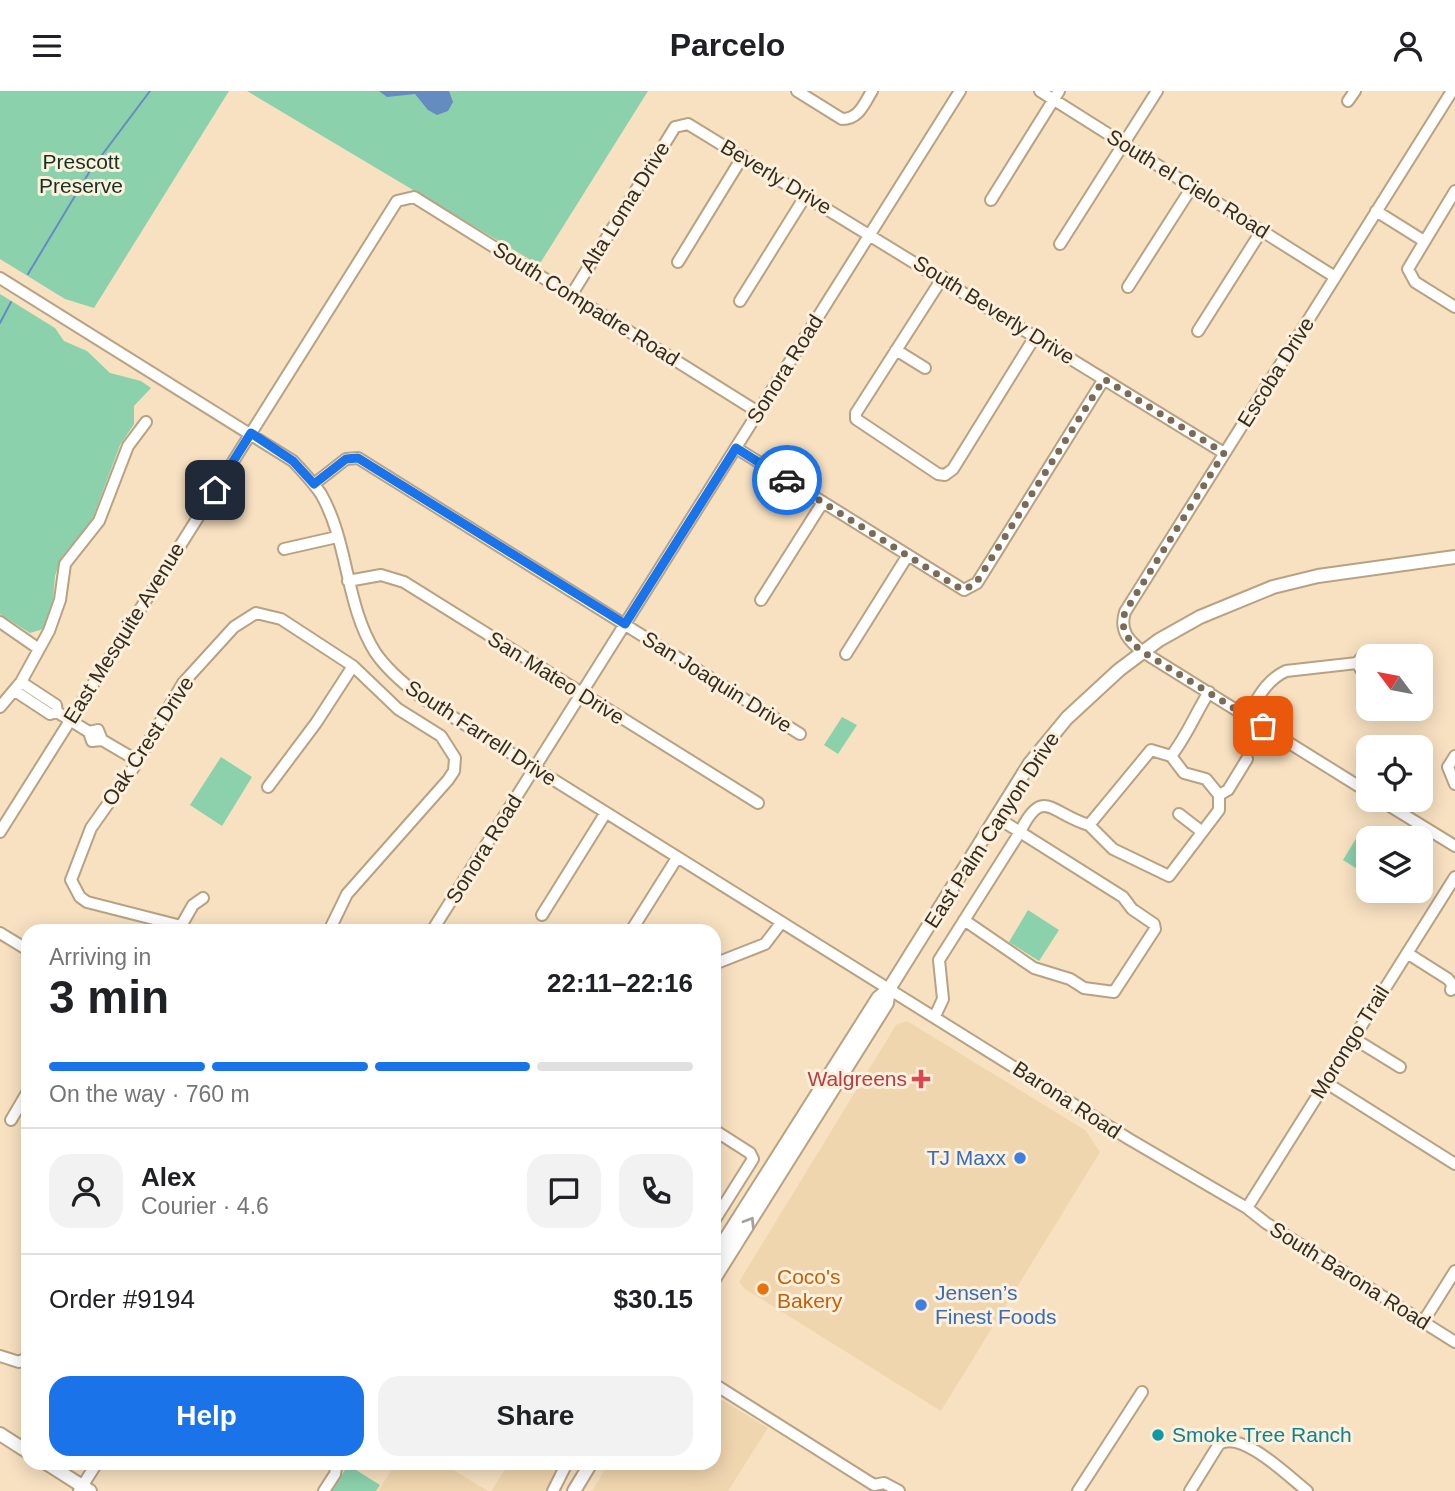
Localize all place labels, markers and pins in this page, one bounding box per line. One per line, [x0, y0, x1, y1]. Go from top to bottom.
pin [185, 460, 245, 520]
pin [1233, 696, 1293, 756]
place label: Walgreens [807, 1067, 907, 1090]
marker: Walgreens [913, 1071, 929, 1087]
place label: TJ Maxx [927, 1146, 1006, 1169]
marker: TJ Maxx [1012, 1150, 1028, 1166]
place label: Coco's Bakery [777, 1265, 843, 1312]
marker: Coco's Bakery [755, 1281, 771, 1297]
place label: Jensen’s Finest Foods [935, 1281, 1056, 1328]
marker: Jensen’s Finest Foods [913, 1297, 929, 1313]
place label: Smoke Tree Ranch [1172, 1423, 1352, 1446]
marker: Smoke Tree Ranch [1150, 1427, 1166, 1443]

